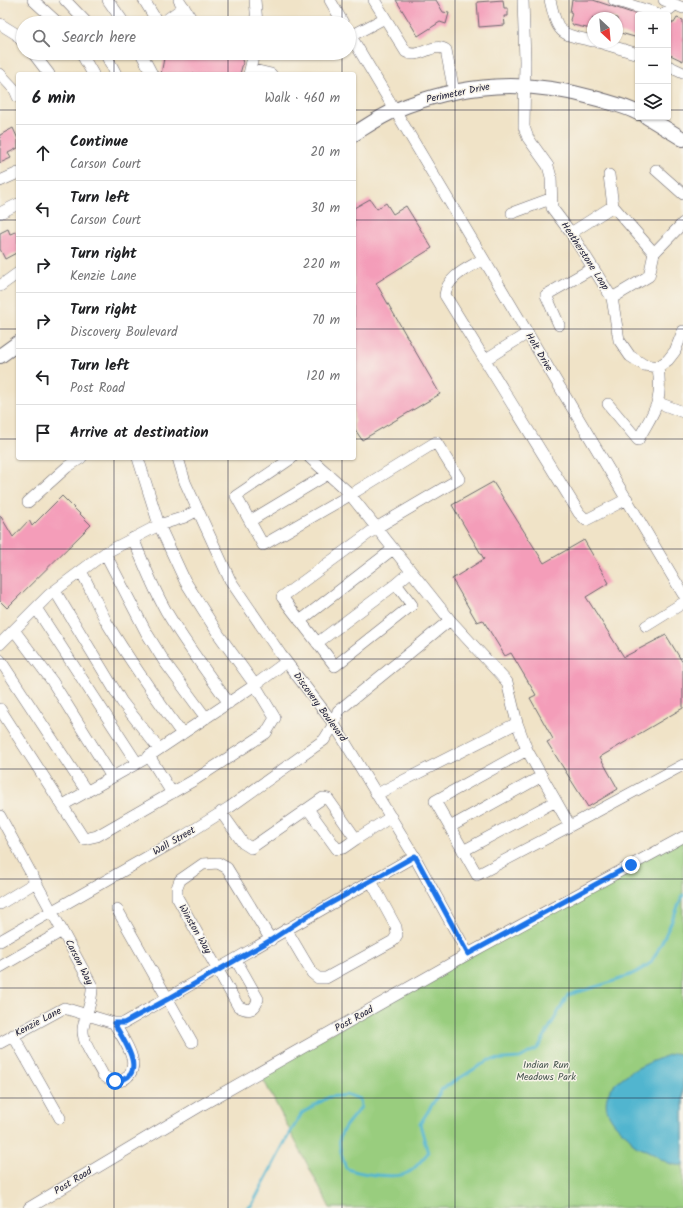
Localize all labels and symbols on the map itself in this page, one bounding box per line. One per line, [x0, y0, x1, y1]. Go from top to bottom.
north arrow [587, 12, 623, 48]
street label: Perimeter Drive [425, 78, 492, 108]
street label: Heatherstone Loop [557, 219, 613, 294]
street label: Holt Drive [521, 330, 557, 375]
street label: Discovery Boulevard [289, 669, 351, 746]
street label: Wall Street [150, 822, 198, 860]
route end [622, 856, 640, 874]
street label: Winston Way [174, 901, 216, 957]
street label: Carson Way [61, 936, 97, 988]
street label: Post Road [332, 1001, 377, 1036]
street label: Kenzie Lane [12, 1003, 65, 1041]
park label: Indian Run Meadows Park [516, 1057, 576, 1085]
route start [106, 1072, 124, 1090]
street label: Post Road [51, 1163, 96, 1199]

